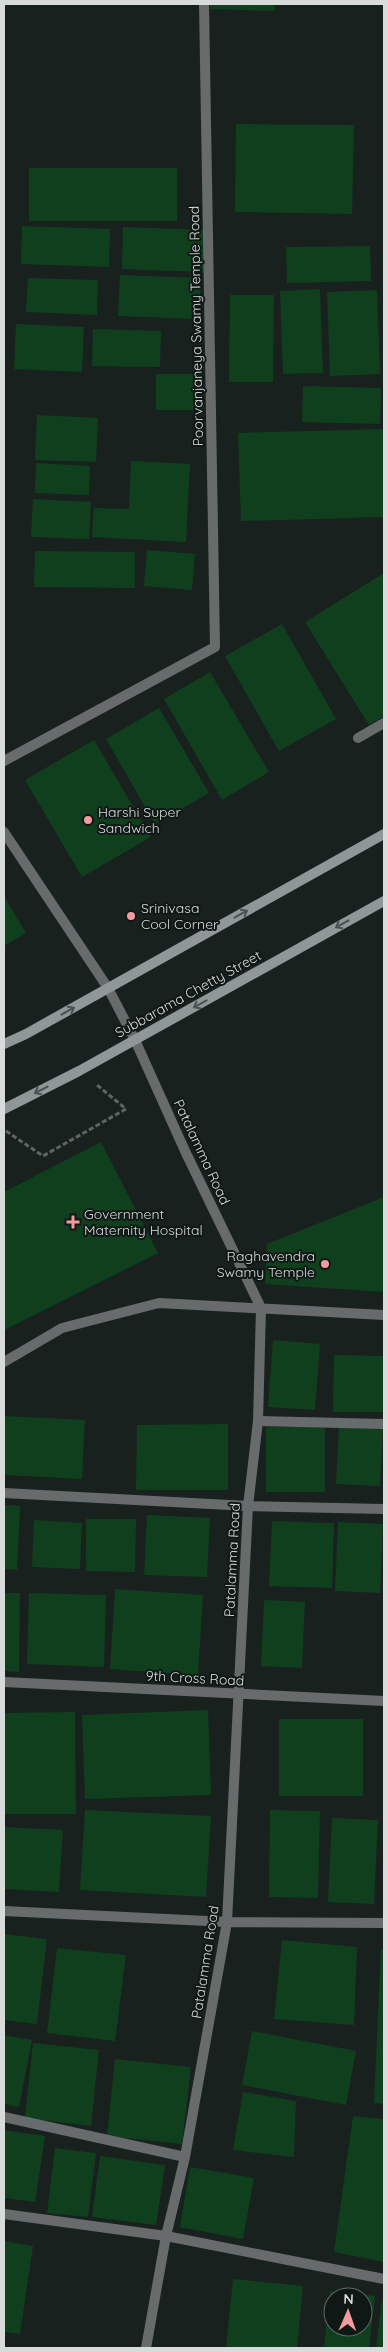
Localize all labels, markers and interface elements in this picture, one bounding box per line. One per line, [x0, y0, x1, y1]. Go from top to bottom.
street label: Poorvanjaneya Swamy Temple Road [185, 206, 207, 446]
place label: Harshi Super Sandwich [98, 803, 182, 837]
marker: Harshi Super Sandwich [82, 814, 94, 826]
place label: Srinivasa Cool Corner [141, 899, 219, 933]
one-way arrow [233, 909, 248, 919]
marker: Srinivasa Cool Corner [125, 910, 137, 922]
one-way arrow [335, 920, 349, 930]
street label: Subbarama Chetty Street [112, 946, 265, 1042]
one-way arrow [193, 999, 207, 1009]
one-way arrow [61, 1005, 75, 1015]
one-way arrow [34, 1085, 49, 1095]
street label: Patalamma Road [170, 1096, 234, 1208]
place label: Government Maternity Hospital [84, 1205, 203, 1239]
marker: Government Maternity Hospital [66, 1215, 80, 1229]
place label: Raghavendra Swamy Temple [217, 1247, 315, 1281]
marker: Raghavendra Swamy Temple [319, 1258, 331, 1270]
street label: Patalamma Road [220, 1502, 244, 1618]
street label: 9th Cross Road [145, 1666, 245, 1690]
street label: Patalamma Road [187, 1904, 223, 2020]
north arrow [323, 2287, 373, 2337]
text: N [343, 2290, 354, 2308]

